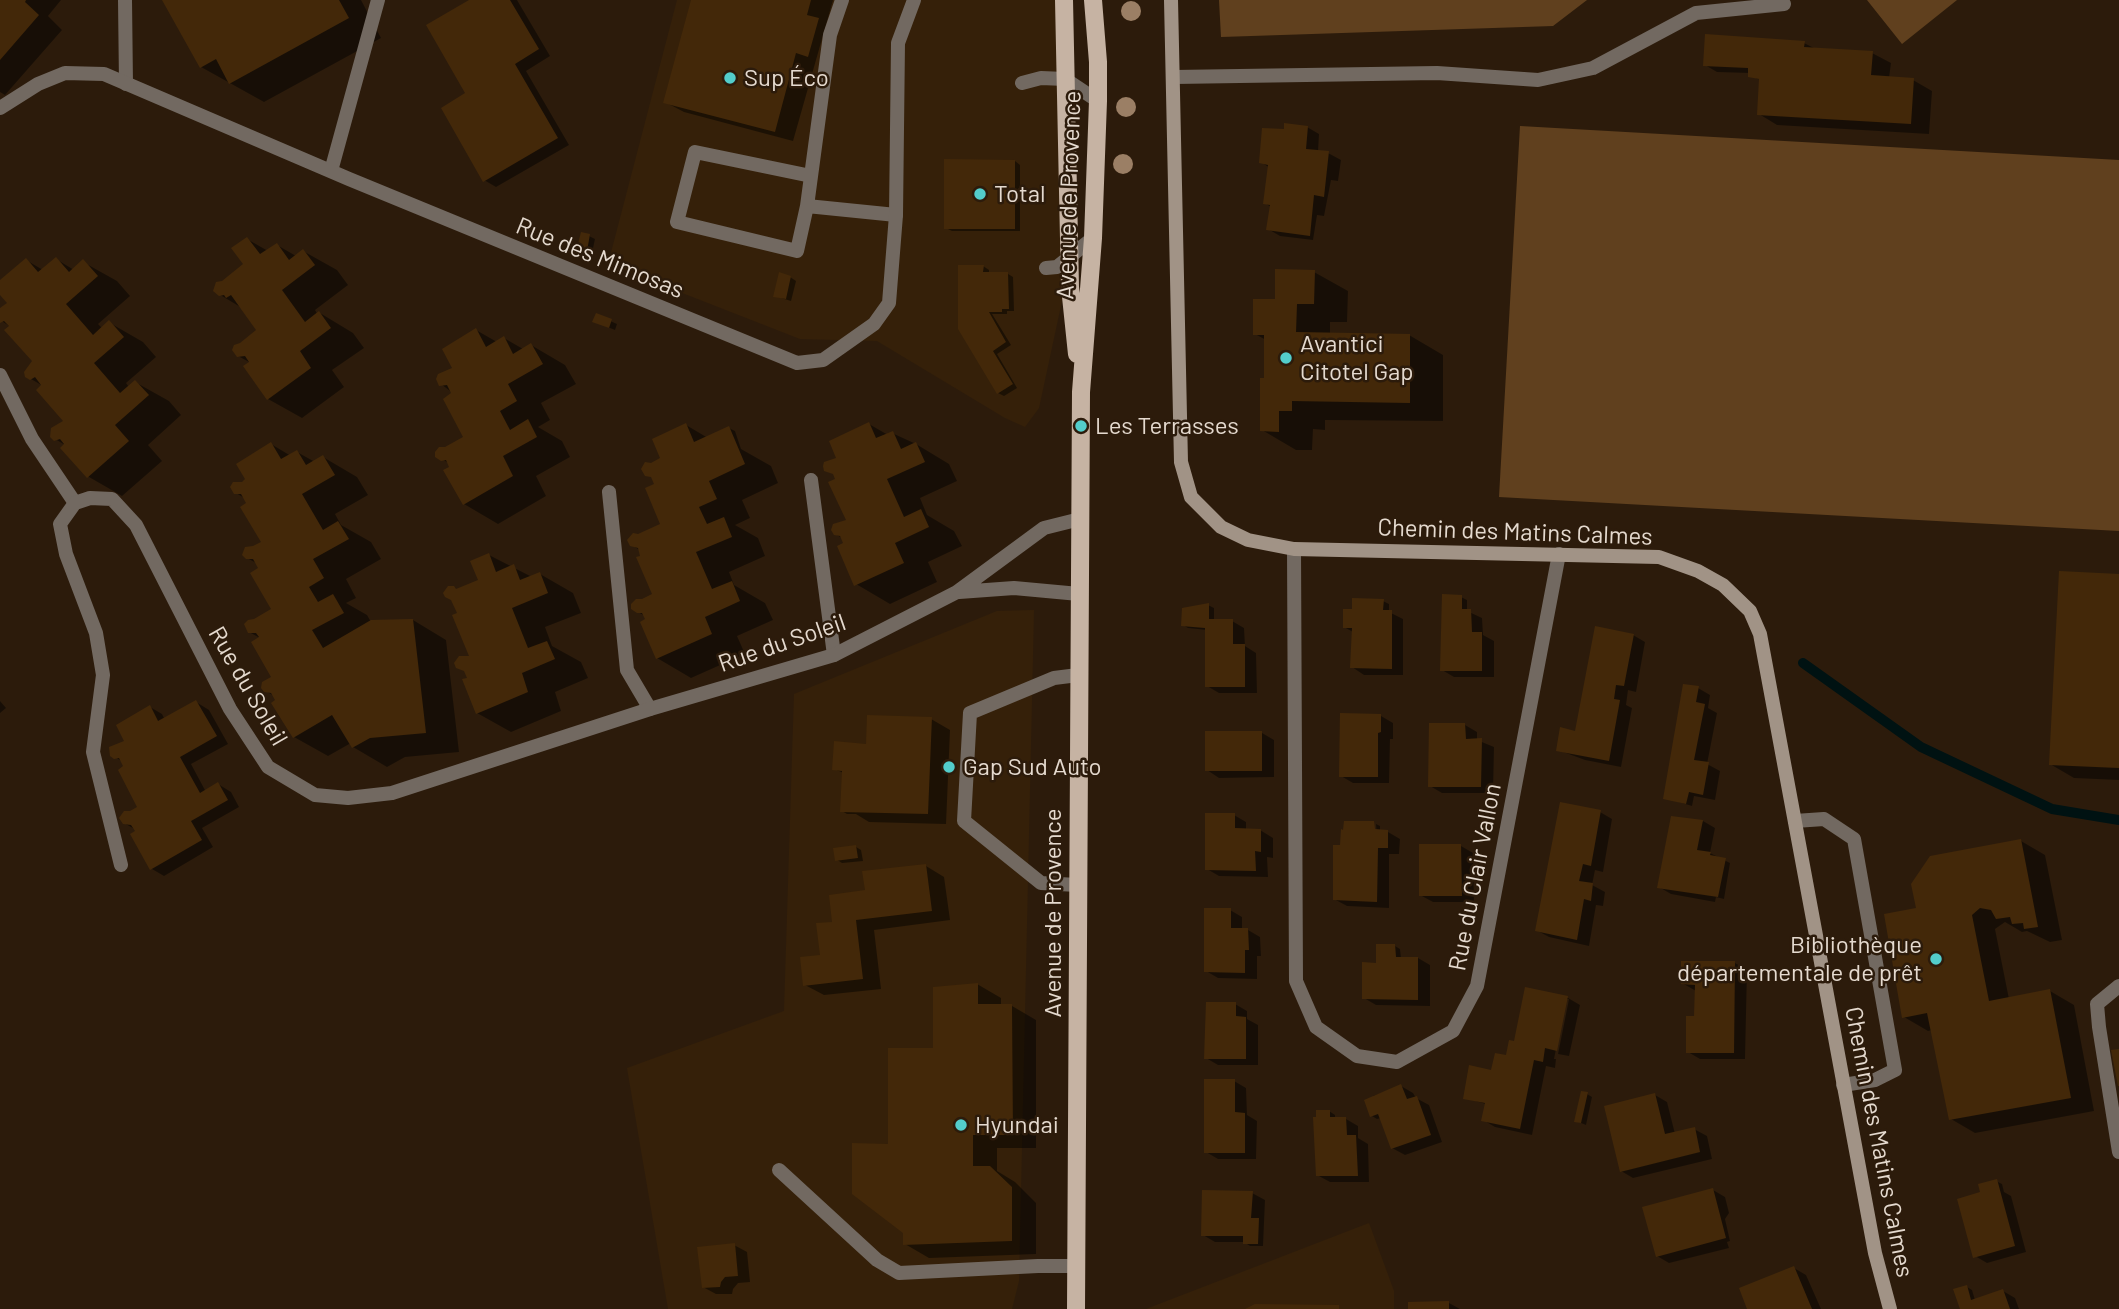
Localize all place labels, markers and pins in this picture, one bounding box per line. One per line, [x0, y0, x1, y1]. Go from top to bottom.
place label: Sup Éco [744, 64, 829, 92]
marker: Sup Éco [722, 70, 738, 86]
place label: Total [994, 180, 1045, 208]
marker: Total [972, 186, 988, 202]
place label: Avantici Citotel Gap [1300, 330, 1414, 386]
marker: Avantici Citotel Gap [1278, 350, 1294, 366]
place label: Les Terrasses [1095, 412, 1239, 440]
marker: Les Terrasses [1073, 418, 1089, 434]
place label: Gap Sud Auto [963, 753, 1102, 781]
marker: Gap Sud Auto [941, 759, 957, 775]
place label: Bibliothèque départementale de prêt [1677, 931, 1922, 987]
marker: Bibliothèque départementale de prêt [1928, 951, 1944, 967]
place label: Hyundai [975, 1111, 1059, 1139]
marker: Hyundai [953, 1117, 969, 1133]

